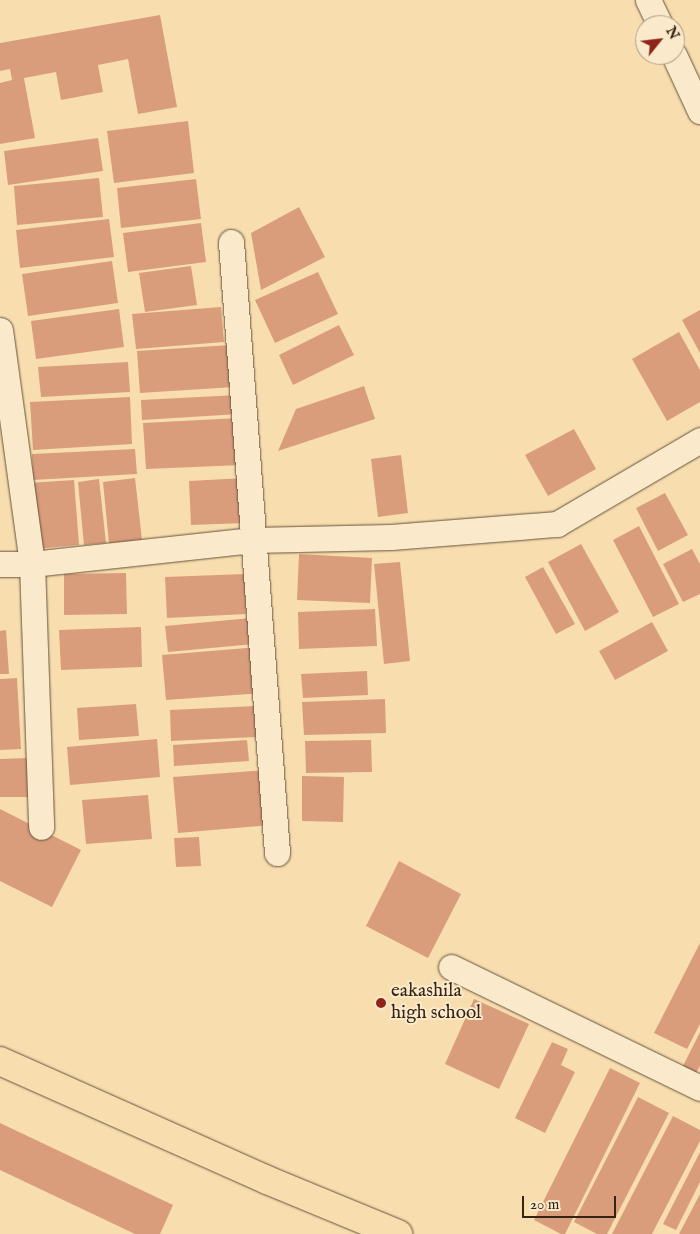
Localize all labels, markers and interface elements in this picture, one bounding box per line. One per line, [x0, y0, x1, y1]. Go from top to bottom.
north arrow [635, 15, 685, 65]
text: N [661, 24, 683, 43]
place label: eakashila high school [391, 981, 481, 1025]
marker: eakashila high school [375, 997, 387, 1009]
scale bar [525, 1186, 619, 1218]
text: 20 m [530, 1195, 559, 1214]

